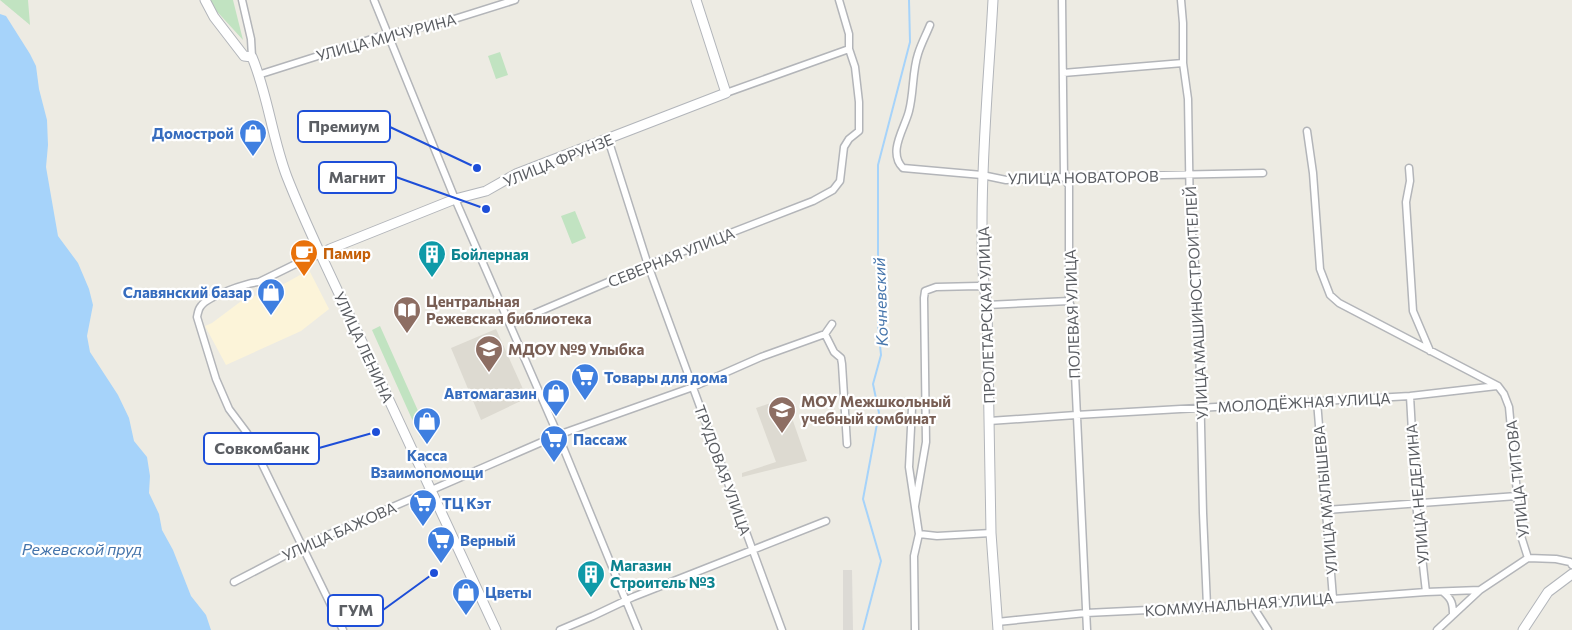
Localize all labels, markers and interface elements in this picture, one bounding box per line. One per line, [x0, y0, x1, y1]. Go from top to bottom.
street label: УЛИЦА МИЧУРИНА [314, 10, 458, 64]
callout: Премиум [298, 111, 390, 142]
text: Премиум [308, 116, 380, 135]
shop icon: Домострой [238, 118, 268, 157]
place label: Домострой [152, 124, 234, 142]
street label: УЛИЦА ФРУНЗЕ [500, 130, 616, 190]
callout: Магнит [319, 162, 396, 193]
text: Магнит [329, 167, 386, 186]
street label: УЛИЦА НОВАТОРОВ [1007, 167, 1159, 187]
street label: УЛИЦА МАШИНОСТРОИТЕЛЕЙ [1181, 186, 1211, 420]
street label: СЕВЕРНАЯ УЛИЦА [605, 223, 737, 291]
street label: ПРОЛЕТАРСКАЯ УЛИЦА [974, 226, 998, 404]
cafe icon: Памир [289, 238, 319, 277]
building icon: Бойлерная [417, 239, 447, 278]
place label: Памир [323, 244, 371, 262]
place label: Бойлерная [451, 245, 529, 263]
street label: ПОЛЕВАЯ УЛИЦА [1061, 249, 1083, 379]
water label: Кочневский [869, 257, 891, 347]
shop icon: Славянский базар [256, 277, 286, 316]
place label: Славянский базар [123, 283, 252, 301]
street label: УЛИЦА ЛЕНИНА [330, 289, 398, 405]
place label: Центральная Режевская библиотека [426, 292, 592, 327]
library icon: Центральная Режевская библиотека [392, 295, 422, 334]
school or university icon: МДОУ №9 Улыбка [474, 334, 504, 373]
place label: МДОУ №9 Улыбка [508, 340, 644, 358]
supermarket icon: Товары для дома [570, 362, 600, 401]
place label: Товары для дома [604, 368, 728, 386]
shop icon: Автомагазин [541, 378, 571, 417]
place label: Автомагазин [444, 384, 537, 402]
street label: МОЛОДЁЖНАЯ УЛИЦА [1217, 388, 1391, 416]
place label: МОУ Межшкольный учебный комбинат [801, 392, 951, 427]
school or university icon: МОУ Межшкольный учебный комбинат [767, 395, 797, 434]
street label: ТРУДОВАЯ УЛИЦА [691, 402, 755, 538]
shop icon: Касса Взаимопомощи [412, 406, 442, 445]
street label: УЛИЦА ТИТОВА [1502, 419, 1532, 539]
street label: УЛИЦА НЕДЕЛИНА [1402, 423, 1432, 565]
supermarket icon: Пассаж [539, 424, 569, 463]
street label: УЛИЦА МАЛЫШЕВА [1309, 425, 1341, 575]
place label: Пассаж [573, 430, 627, 448]
callout: Совкомбанк [204, 433, 319, 464]
text: Совкомбанк [214, 438, 310, 457]
place label: Касса Взаимопомощи [370, 446, 484, 481]
supermarket icon: ТЦ Кэт [408, 488, 438, 527]
place label: ТЦ Кэт [442, 494, 491, 512]
street label: УЛИЦА БАЖОВА [279, 498, 399, 564]
supermarket icon: Верный [426, 525, 456, 564]
place label: Верный [460, 531, 516, 549]
water label: Режевской пруд [22, 539, 142, 558]
place label: Магазин Строитель №3 [610, 556, 715, 591]
building icon: Магазин Строитель №3 [576, 559, 606, 598]
shop icon: Цветы [451, 577, 481, 616]
place label: Цветы [485, 583, 532, 601]
street label: КОММУНАЛЬНАЯ УЛИЦА [1144, 588, 1334, 620]
callout: ГУМ [328, 595, 383, 626]
text: ГУМ [339, 600, 373, 619]

